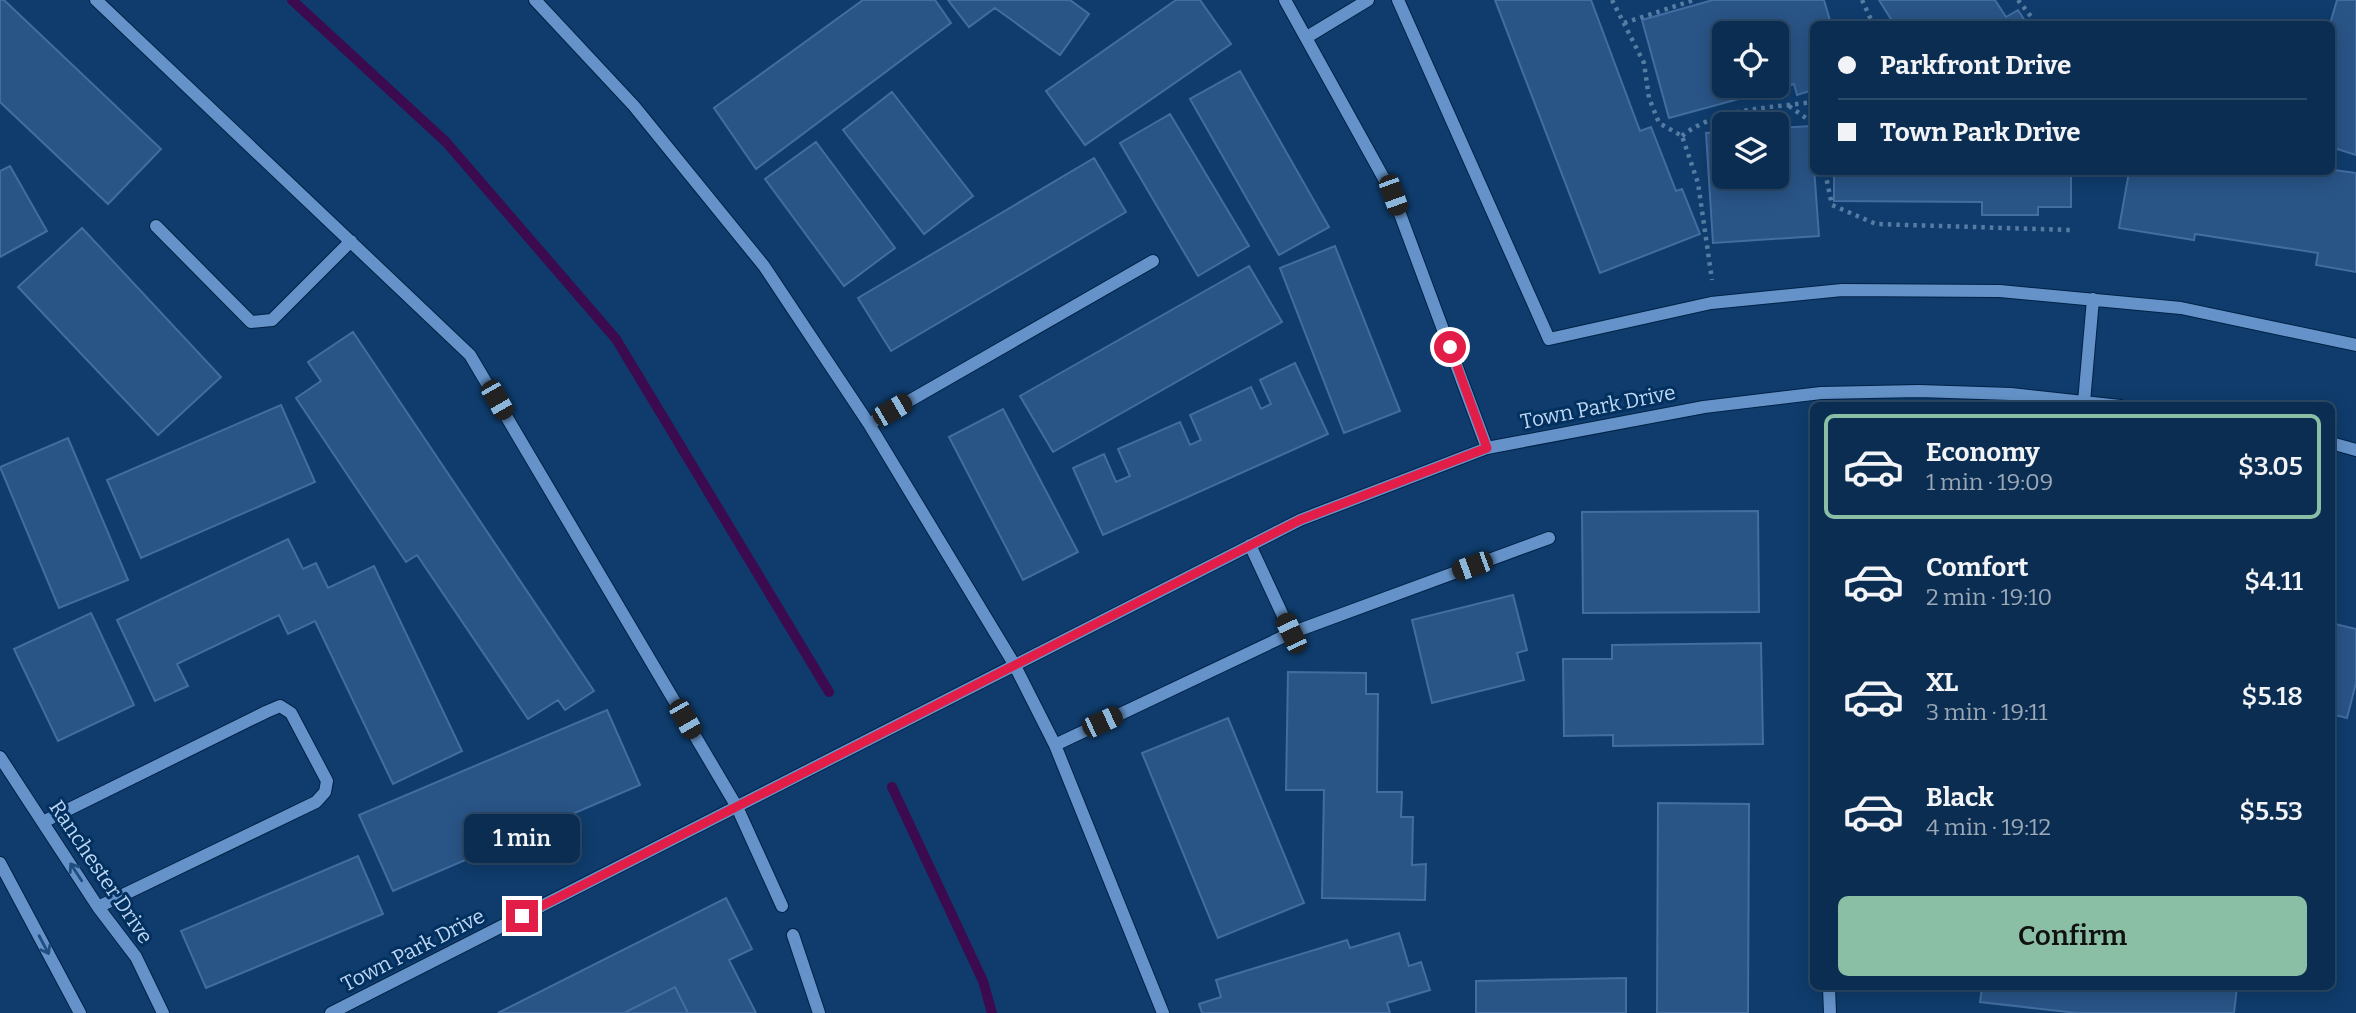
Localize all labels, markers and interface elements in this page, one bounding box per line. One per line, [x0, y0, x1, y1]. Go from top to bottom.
map controls [1712, 21, 1789, 189]
button: locate [1712, 21, 1789, 98]
text: Parkfront Drive [1880, 50, 2071, 81]
button: layers [1712, 112, 1789, 189]
text: Town Park Drive [1880, 117, 2081, 148]
car [1376, 172, 1411, 218]
route start [1434, 331, 1466, 363]
car [478, 377, 517, 423]
street label: Town Park Drive [1518, 379, 1678, 435]
car [869, 390, 916, 430]
icon: car [1842, 435, 1905, 498]
text: Economy [1926, 437, 2040, 468]
text: $3.05 [2238, 451, 2303, 482]
text: 1 min · 19:09 [1926, 468, 2053, 496]
car [1449, 549, 1496, 583]
icon: car [1842, 550, 1905, 613]
text: Comfort [1926, 552, 2029, 583]
text: $4.11 [2244, 566, 2303, 597]
text: 2 min · 19:10 [1926, 583, 2052, 611]
car [1273, 610, 1310, 656]
icon: car [1842, 665, 1905, 728]
text: XL [1926, 667, 1958, 698]
text: $5.18 [2241, 681, 2303, 712]
car [666, 696, 705, 742]
text: 3 min · 19:11 [1926, 698, 2047, 726]
car [1079, 704, 1126, 740]
icon: car [1842, 780, 1905, 843]
text: Black [1926, 782, 1994, 813]
street label: Ranchester Drive [43, 795, 159, 949]
text: $5.53 [2239, 796, 2303, 827]
text: 4 min · 19:12 [1926, 813, 2051, 841]
callout: 1 min [464, 814, 580, 864]
text: 1 min [493, 824, 551, 852]
one-way arrow [68, 863, 82, 883]
button: Confirm [1838, 896, 2307, 976]
route end [506, 900, 538, 932]
street label: Town Park Drive [337, 903, 489, 997]
one-way arrow [37, 934, 51, 955]

